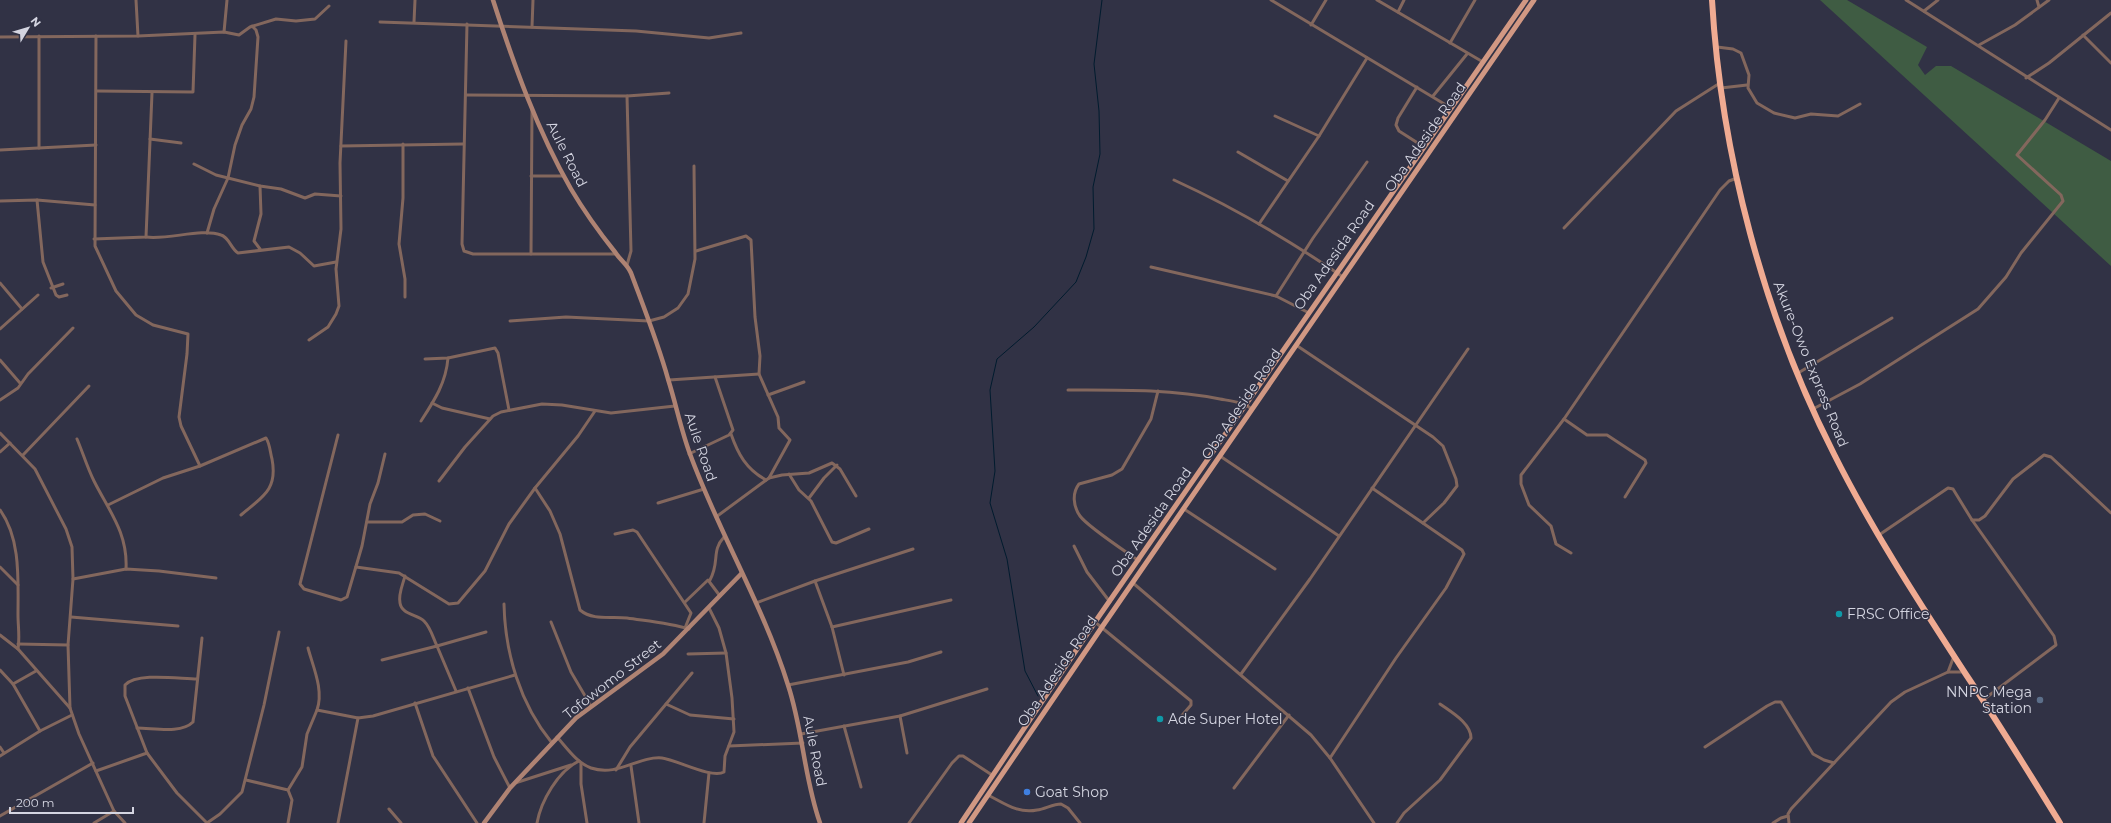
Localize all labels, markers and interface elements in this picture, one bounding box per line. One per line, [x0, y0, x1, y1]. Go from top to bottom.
north arrow [8, 8, 48, 48]
text: N [28, 14, 44, 30]
street label: Oba Adeside Road [1380, 79, 1470, 195]
street label: Aule Road [543, 118, 591, 190]
street label: Oba Adesida Road [1289, 197, 1379, 313]
street label: Akure-Owo Express Road [1769, 278, 1853, 450]
street label: Oba Adeside Road [1197, 345, 1285, 463]
street label: Aule Road [681, 410, 721, 484]
street label: Oba Adesida Road [1106, 464, 1196, 580]
place label: FRSC Office [1847, 605, 1929, 623]
marker: FRSC Office [1834, 609, 1844, 619]
street label: Oba Adeside Road [1013, 612, 1101, 730]
street label: Tofowomo Street [559, 635, 665, 723]
place label: NNPC Mega Station [1946, 683, 2032, 717]
marker: NNPC Mega Station [2035, 695, 2045, 705]
place label: Ade Super Hotel [1168, 710, 1283, 728]
street label: Aule Road [799, 714, 831, 788]
marker: Ade Super Hotel [1155, 714, 1165, 724]
place label: Goat Shop [1035, 783, 1109, 801]
marker: Goat Shop [1022, 787, 1032, 797]
scale bar [10, 789, 133, 815]
text: 200 m [16, 795, 55, 810]

